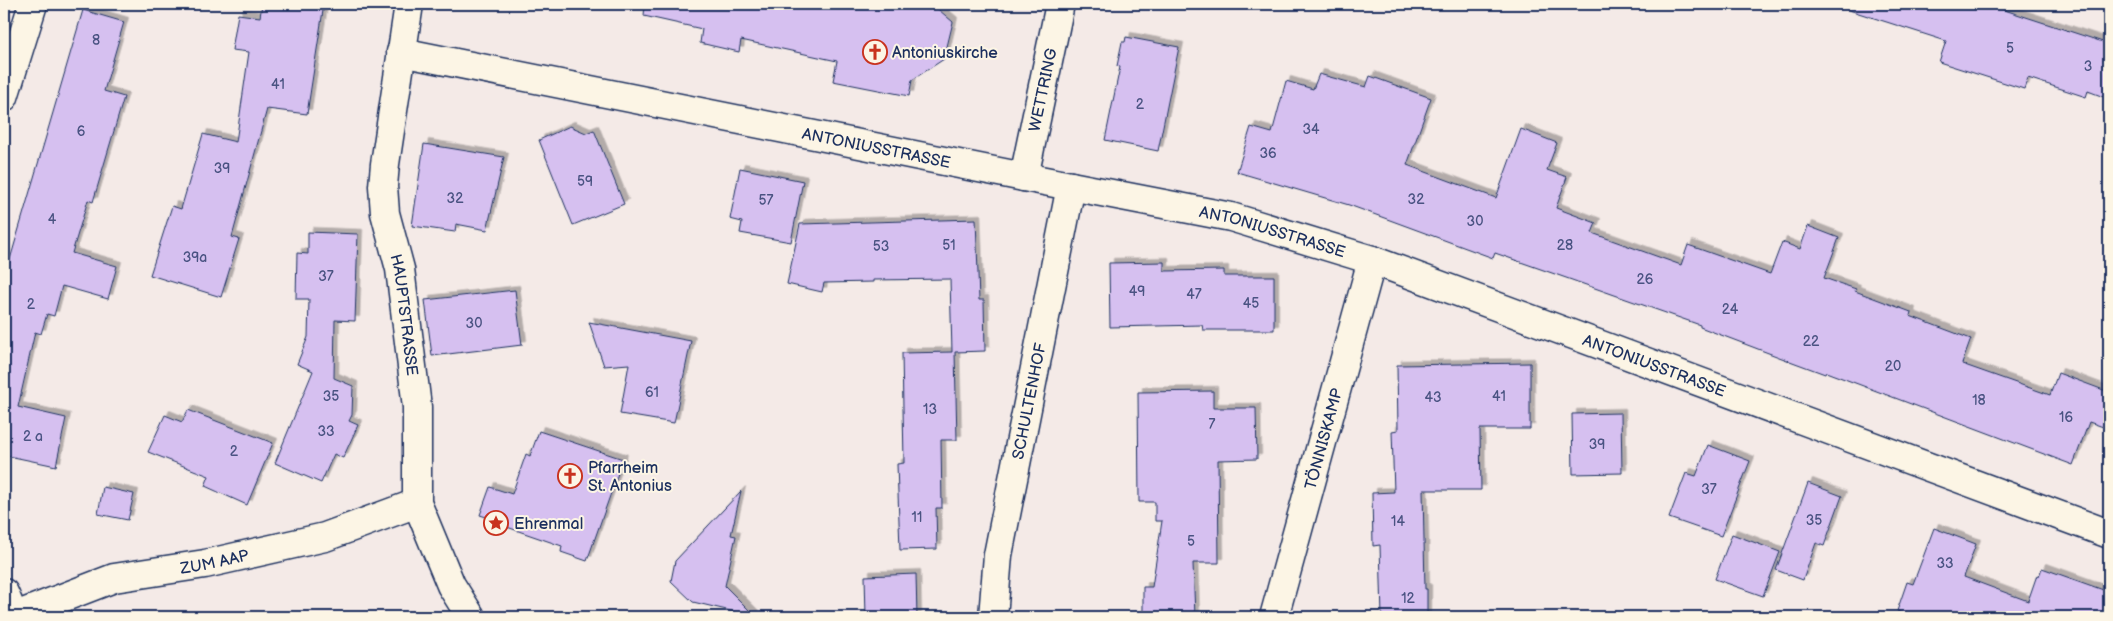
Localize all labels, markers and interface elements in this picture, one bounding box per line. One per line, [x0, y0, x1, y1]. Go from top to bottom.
house number: 8 [92, 32, 100, 49]
church icon: Antoniuskirche [862, 39, 888, 65]
house number: 5 [2006, 40, 2014, 57]
place label: Antoniuskirche [892, 44, 998, 63]
street label: WETTRING [1026, 47, 1062, 134]
house number: 3 [2084, 58, 2092, 75]
house number: 41 [271, 76, 285, 93]
house number: 2 [1136, 96, 1145, 113]
house number: 34 [1302, 121, 1320, 138]
house number: 6 [77, 123, 86, 140]
street label: ANTONIUSSTRASSE [800, 125, 952, 173]
house number: 36 [1259, 145, 1277, 162]
house number: 39 [214, 160, 230, 177]
house number: 59 [577, 173, 593, 190]
house number: 32 [447, 190, 464, 207]
house number: 32 [1408, 191, 1425, 208]
house number: 57 [759, 192, 774, 209]
street label: ANTONIUSSTRASSE [1198, 203, 1347, 262]
house number: 4 [48, 211, 57, 228]
house number: 30 [1467, 213, 1483, 230]
house number: 51 [942, 237, 956, 254]
house number: 28 [1557, 237, 1573, 254]
house number: 53 [873, 238, 889, 255]
house number: 39a [183, 249, 207, 266]
street label: HAUPTSTRASSE [385, 252, 421, 377]
house number: 37 [318, 268, 334, 285]
house number: 26 [1637, 271, 1654, 288]
house number: 49 [1129, 283, 1145, 300]
house number: 47 [1186, 286, 1202, 303]
house number: 45 [1243, 295, 1259, 312]
house number: 2 [27, 296, 36, 313]
house number: 24 [1722, 301, 1739, 318]
house number: 30 [466, 315, 482, 332]
street label: ANTONIUSSTRASSE [1580, 331, 1728, 402]
house number: 22 [1803, 333, 1820, 350]
street label: SCHULTENHOF [1009, 341, 1051, 461]
house number: 20 [1885, 358, 1901, 375]
house number: 61 [645, 384, 659, 401]
street label: TÖNNISKAMP [1301, 386, 1347, 492]
house number: 35 [323, 388, 339, 405]
house number: 41 [1492, 388, 1506, 405]
house number: 43 [1424, 389, 1442, 406]
house number: 18 [1972, 392, 1986, 409]
house number: 13 [923, 401, 937, 418]
house number: 16 [2059, 409, 2073, 426]
house number: 7 [1209, 416, 1216, 433]
house number: 33 [317, 423, 335, 440]
house number: 2 a [23, 428, 43, 445]
house number: 39 [1589, 436, 1605, 453]
house number: 2 [230, 443, 239, 460]
place label: Pfarrheim St. Antonius [588, 459, 672, 496]
church icon: Pfarrheim St. Antonius [557, 463, 583, 489]
house number: 37 [1701, 481, 1717, 498]
house number: 11 [912, 509, 922, 526]
place icon: Ehrenmal [483, 510, 509, 536]
house number: 35 [1806, 512, 1822, 529]
house number: 14 [1391, 513, 1405, 530]
place label: Ehrenmal [514, 515, 583, 534]
house number: 5 [1187, 533, 1195, 550]
street label: ZUM AAP [178, 546, 251, 579]
house number: 33 [1936, 555, 1954, 572]
house number: 12 [1401, 590, 1416, 607]

